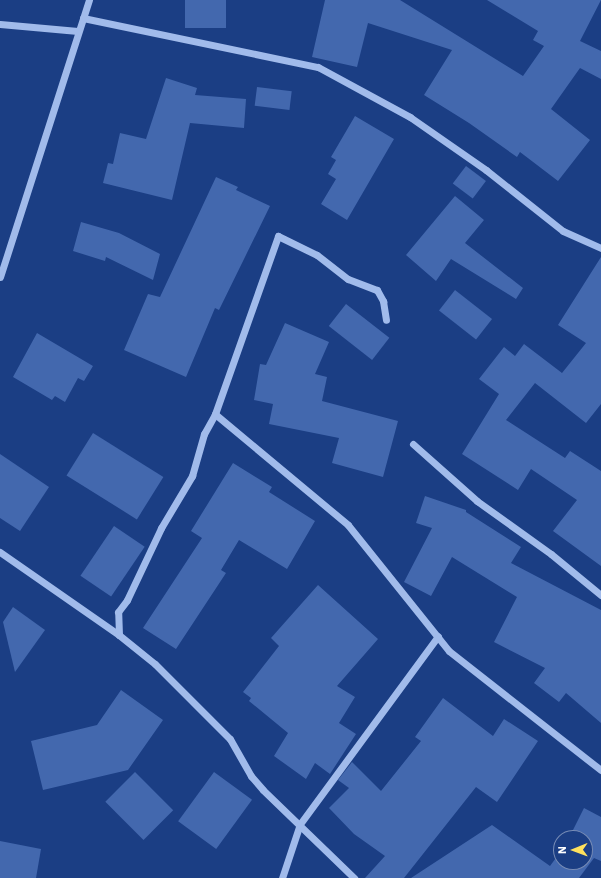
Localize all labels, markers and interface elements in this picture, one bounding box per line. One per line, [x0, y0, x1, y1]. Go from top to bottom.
north arrow [553, 830, 593, 870]
text: N [555, 846, 569, 854]

